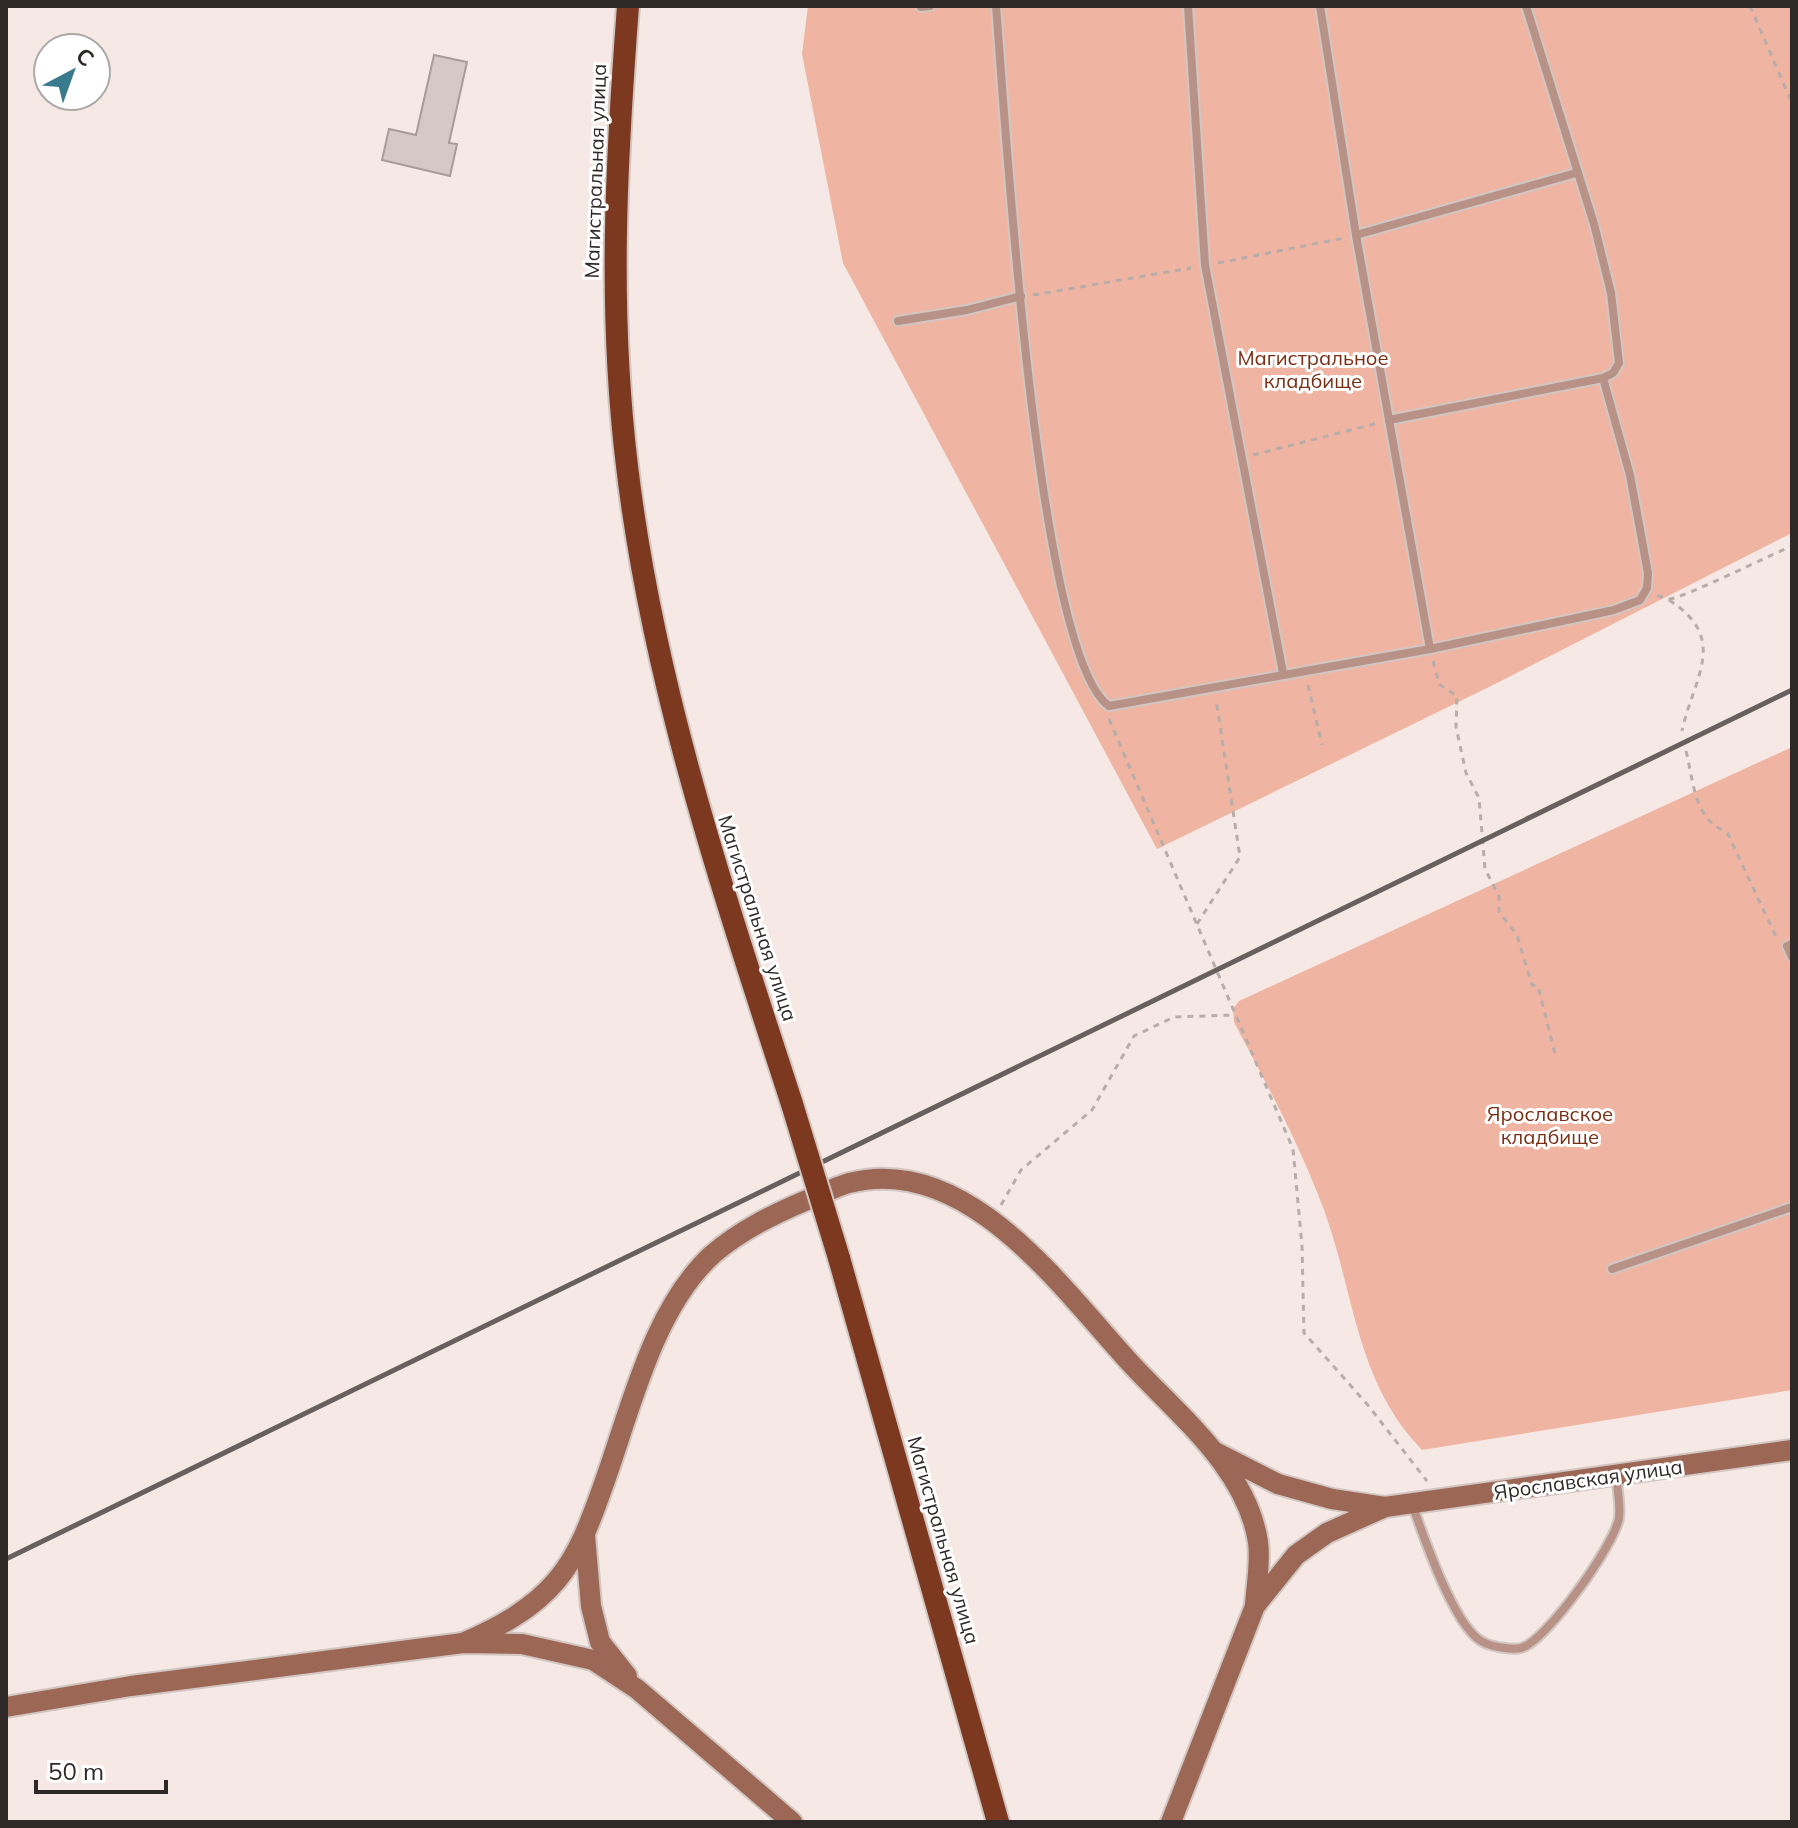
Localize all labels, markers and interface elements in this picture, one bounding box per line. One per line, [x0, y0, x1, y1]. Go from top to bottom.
north arrow [32, 32, 112, 112]
text: С [70, 41, 100, 72]
street label: Магистральная улица [579, 63, 611, 279]
park label: Магистральное кладбище [1237, 345, 1389, 393]
street label: Магистральная улица [713, 812, 803, 1024]
park label: Ярославское кладбище [1487, 1101, 1613, 1149]
street label: Магистральная улица [902, 1433, 986, 1647]
street label: Ярославская улица [1492, 1453, 1684, 1505]
scale bar [36, 1744, 166, 1794]
text: 50 m [48, 1756, 104, 1786]

